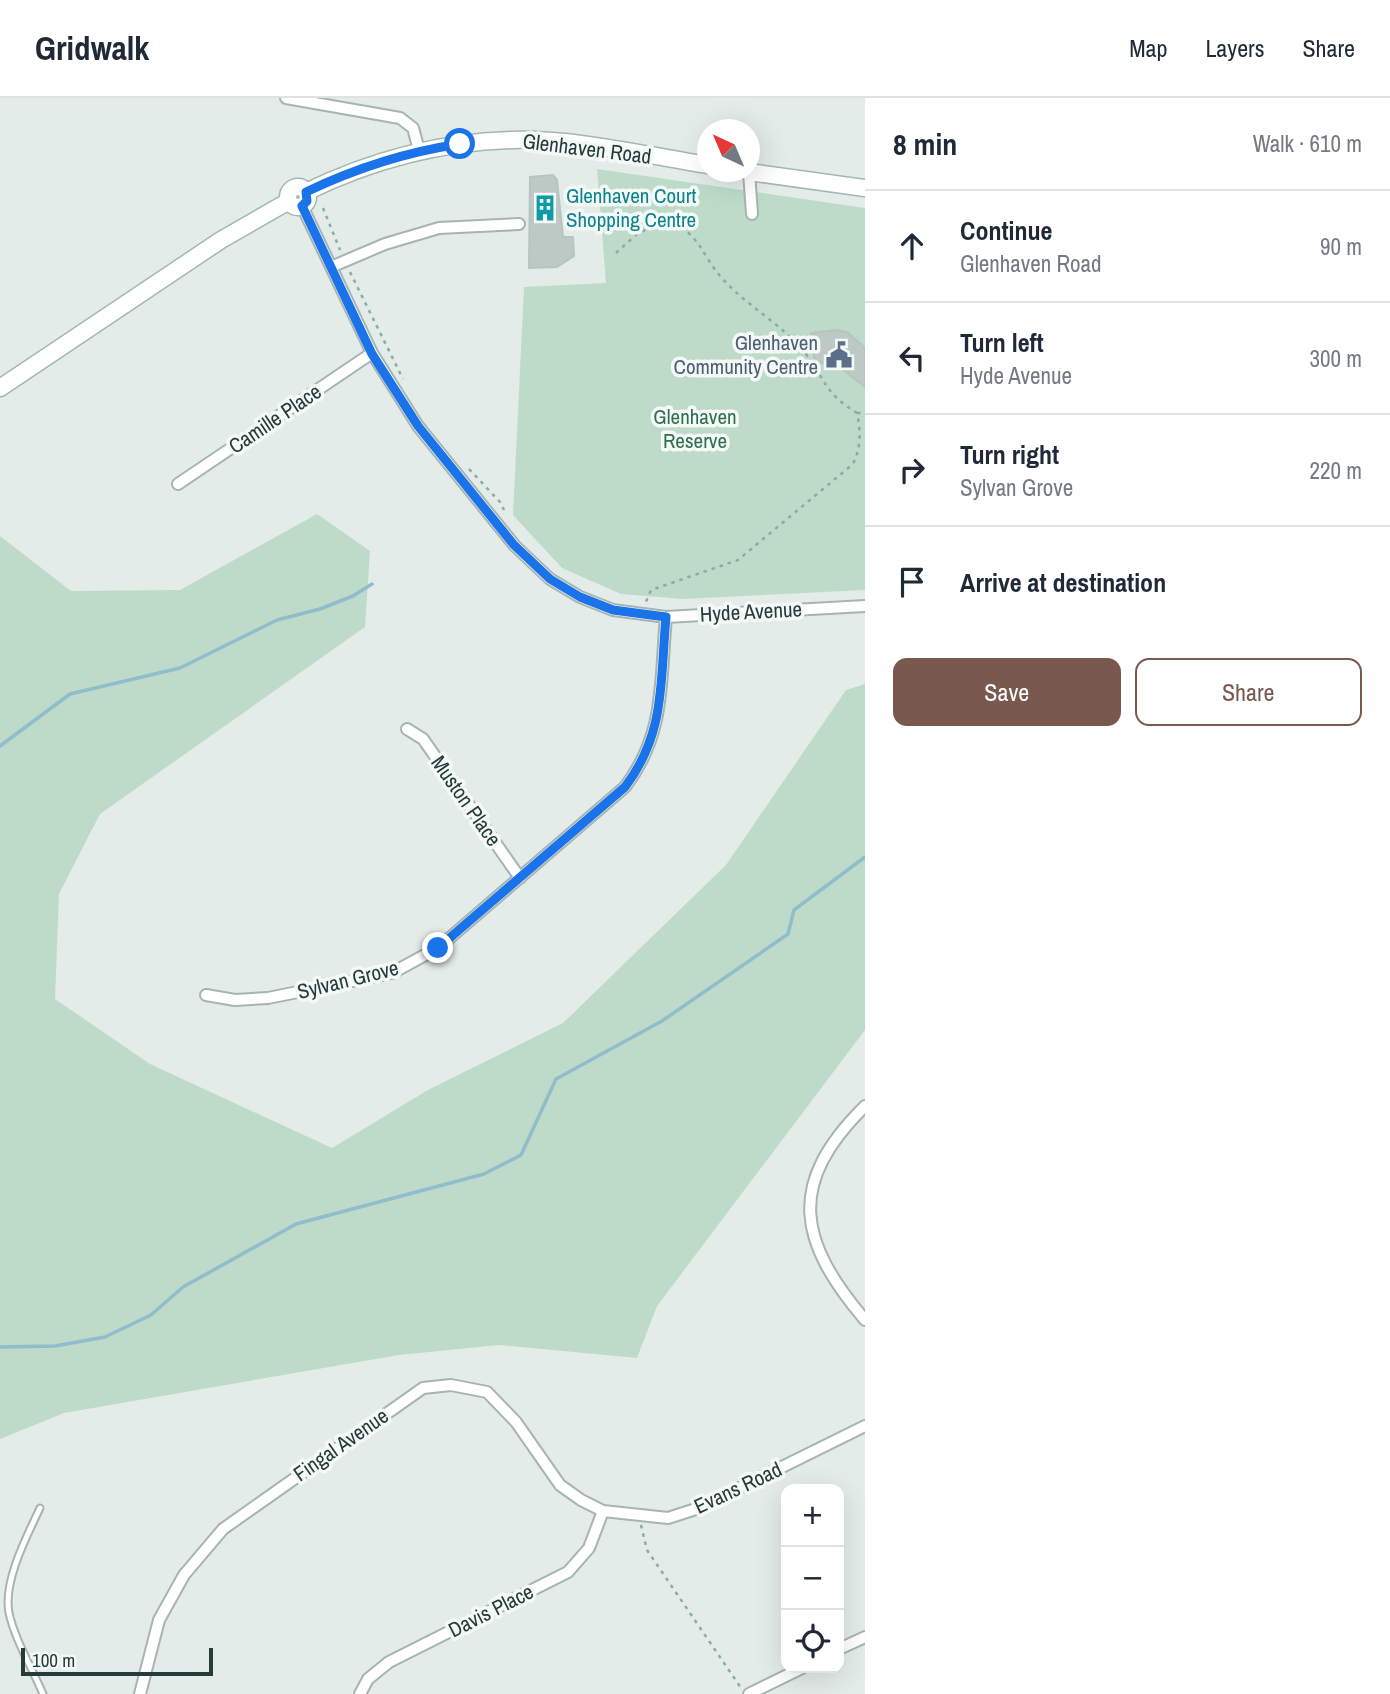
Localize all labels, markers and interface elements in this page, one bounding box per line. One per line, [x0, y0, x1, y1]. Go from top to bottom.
text: Gridwalk [35, 26, 149, 70]
text: Map [1129, 32, 1167, 64]
text: Layers [1205, 32, 1264, 64]
text: Share [1302, 32, 1355, 64]
north arrow [697, 119, 760, 182]
text: 8 min [893, 124, 957, 164]
street label: Glenhaven Road [521, 126, 653, 171]
route start [444, 128, 475, 159]
text: Walk · 610 m [1253, 128, 1362, 159]
place label: Glenhaven Court Shopping Centre [566, 181, 696, 234]
building icon: Glenhaven Court Shopping Centre [530, 193, 560, 223]
text: Continue [960, 213, 1052, 248]
icon: ahead [893, 227, 931, 265]
text: 90 m [1320, 231, 1362, 262]
text: Glenhaven Road [960, 248, 1102, 279]
text: Turn left [960, 325, 1044, 360]
place label: Glenhaven Community Centre [673, 328, 818, 381]
icon: left [893, 339, 931, 377]
public building icon: Glenhaven Community Centre [824, 340, 854, 370]
text: 300 m [1310, 343, 1362, 374]
text: Hyde Avenue [960, 360, 1072, 391]
street label: Camille Place [223, 377, 327, 460]
park label: Glenhaven Reserve [653, 402, 737, 455]
text: Turn right [960, 437, 1059, 472]
icon: right [893, 451, 931, 489]
text: 220 m [1310, 455, 1362, 486]
text: Sylvan Grove [960, 472, 1073, 503]
icon: arrive [893, 563, 931, 601]
text: Arrive at destination [960, 565, 1166, 600]
street label: Hyde Avenue [699, 594, 803, 629]
button: Save [893, 658, 1121, 726]
button: Share [1135, 658, 1362, 726]
street label: Muston Place [425, 750, 508, 852]
route end [422, 932, 453, 963]
street label: Sylvan Grove [294, 953, 402, 1006]
street label: Fingal Avenue [287, 1401, 394, 1488]
street label: Evans Road [689, 1455, 786, 1521]
map controls [781, 1484, 844, 1673]
button: + [781, 1484, 844, 1547]
button: − [781, 1547, 844, 1610]
street label: Davis Place [443, 1577, 538, 1644]
button: locate [781, 1610, 844, 1673]
scale bar [21, 1645, 214, 1677]
text: 100 m [32, 1647, 75, 1673]

